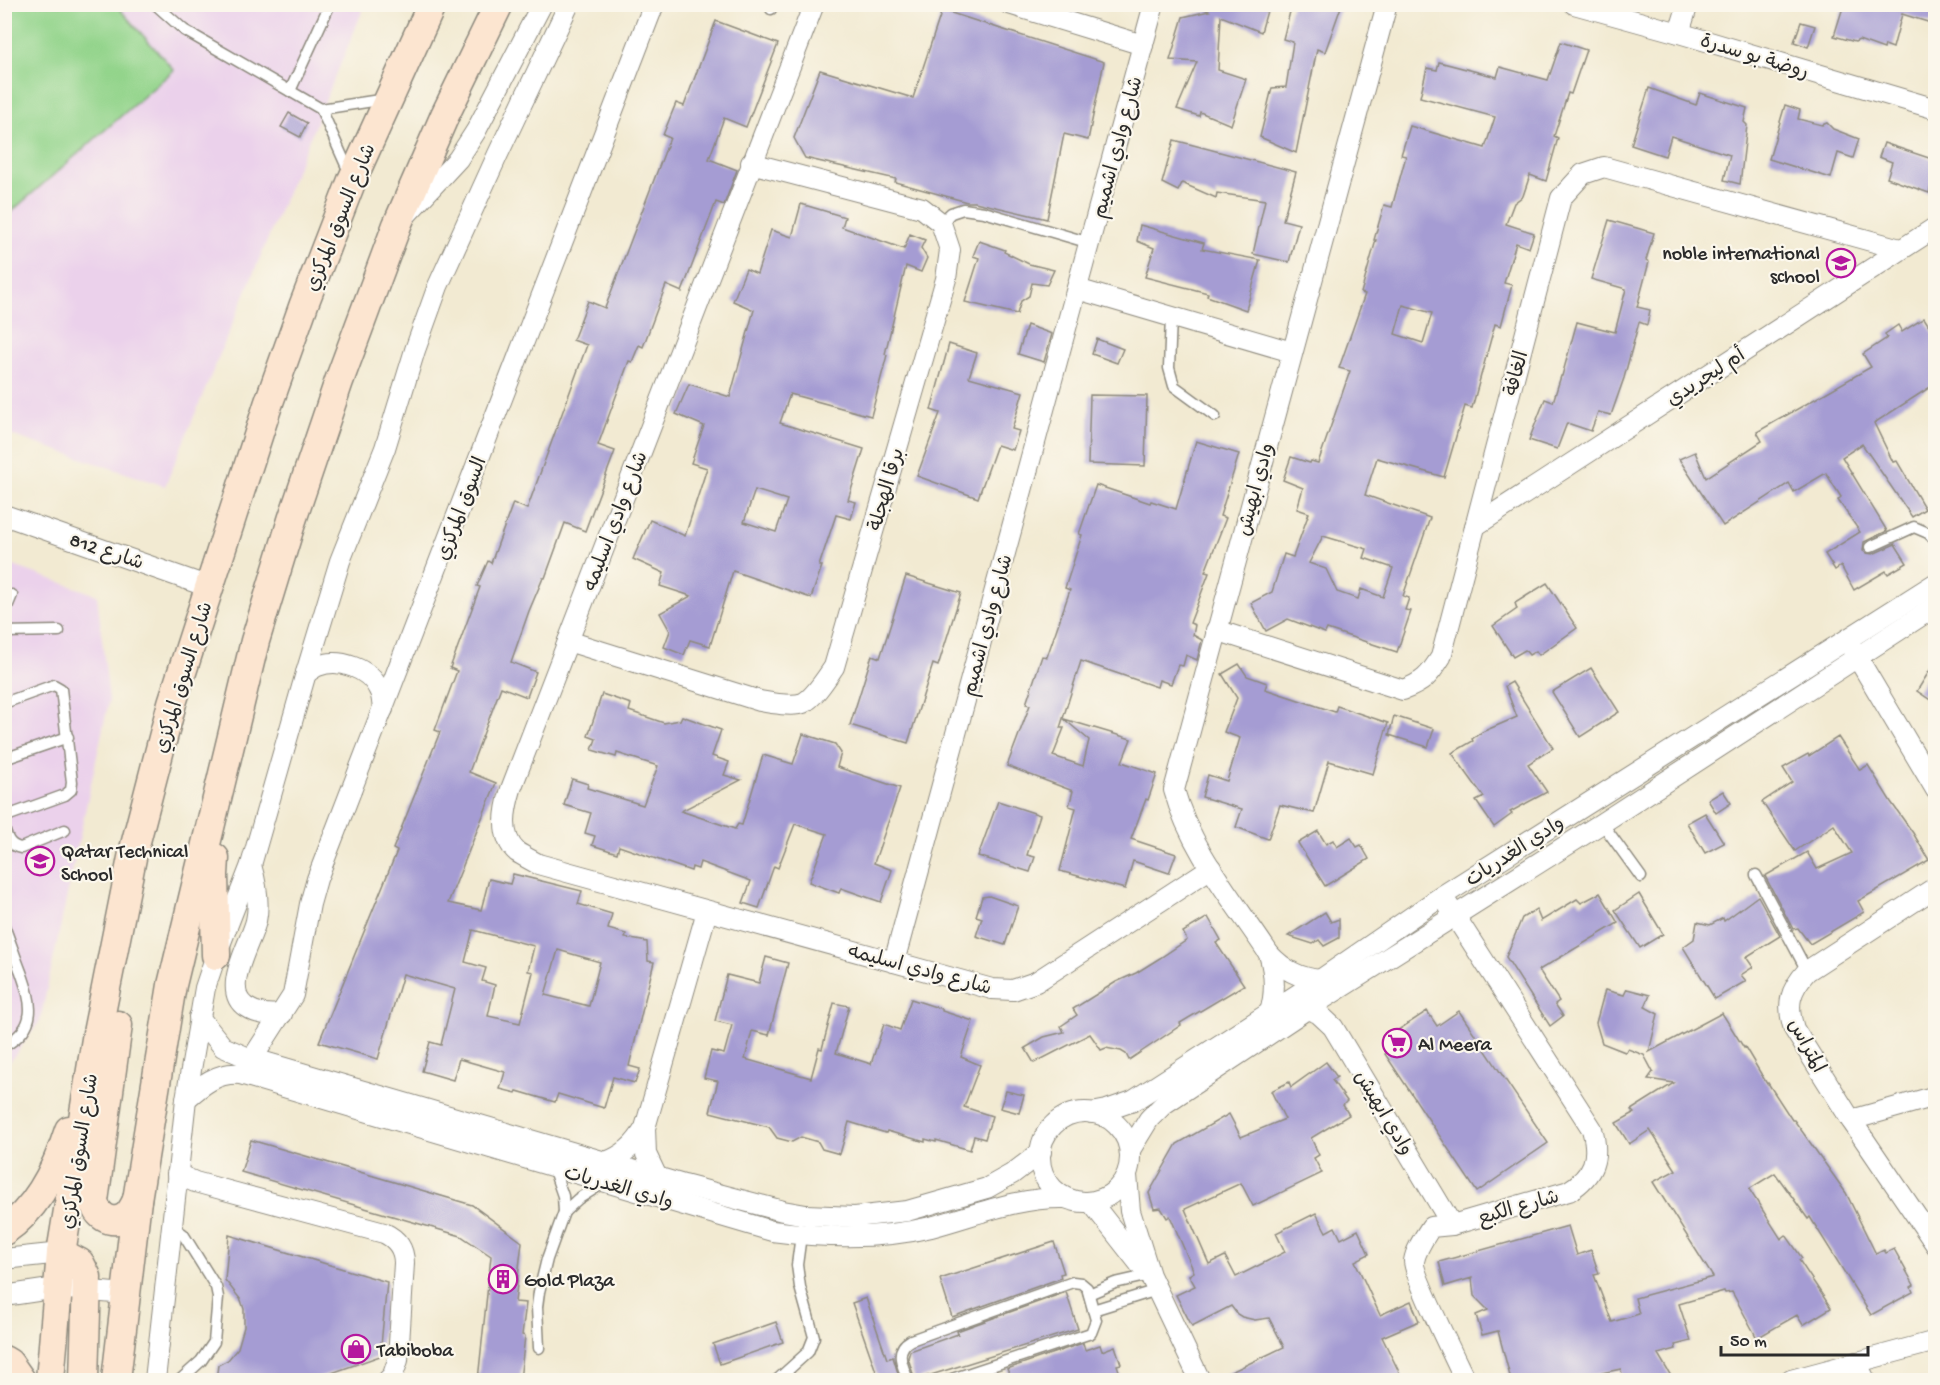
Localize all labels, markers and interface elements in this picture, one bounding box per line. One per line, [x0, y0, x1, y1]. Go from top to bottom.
street label: روضة بو سدرة [1697, 31, 1811, 86]
street label: شارع وادي اشميم [1088, 74, 1149, 221]
street label: شارع السوق المركزي [301, 141, 382, 295]
place label: noble international school [1662, 244, 1820, 290]
school or university icon: noble international school [1825, 247, 1857, 279]
street label: أم ليجريدي [1662, 342, 1751, 413]
street label: الغافة [1500, 349, 1535, 399]
street label: وادي ابهيش [1233, 441, 1281, 539]
street label: برقا الهجلة [865, 446, 911, 534]
street label: شارع وادي اسليمه [579, 449, 655, 596]
street label: السوق المركزي [432, 454, 494, 564]
street label: شارع 812 [66, 529, 146, 577]
street label: شارع وادي اشميم [958, 552, 1019, 699]
street label: شارع السوق المركزي [150, 599, 219, 757]
street label: وادي الغدريات [1462, 812, 1569, 893]
place label: Qatar Technical School [61, 842, 188, 888]
school or university icon: Qatar Technical School [24, 845, 56, 877]
street label: شارع وادي اسليمه [844, 940, 994, 1002]
street label: المتراس [1781, 1015, 1830, 1078]
supermarket icon: Al Meera [1381, 1027, 1413, 1059]
place label: Al Meera [1418, 1035, 1493, 1058]
street label: وادي ابهيش [1348, 1067, 1417, 1160]
street label: شارع السوق المركزي [57, 1072, 105, 1231]
street label: وادي الغدريات [561, 1162, 676, 1216]
street label: شارع الكبع [1475, 1186, 1562, 1232]
building icon: Gold Plaza [487, 1263, 519, 1295]
place label: Gold Plaza [524, 1271, 615, 1294]
scale bar [1721, 1319, 1868, 1357]
text: 50 m [1730, 1332, 1767, 1353]
shop icon: Tabiboba [340, 1333, 372, 1365]
place label: Tabiboba [376, 1341, 454, 1364]

